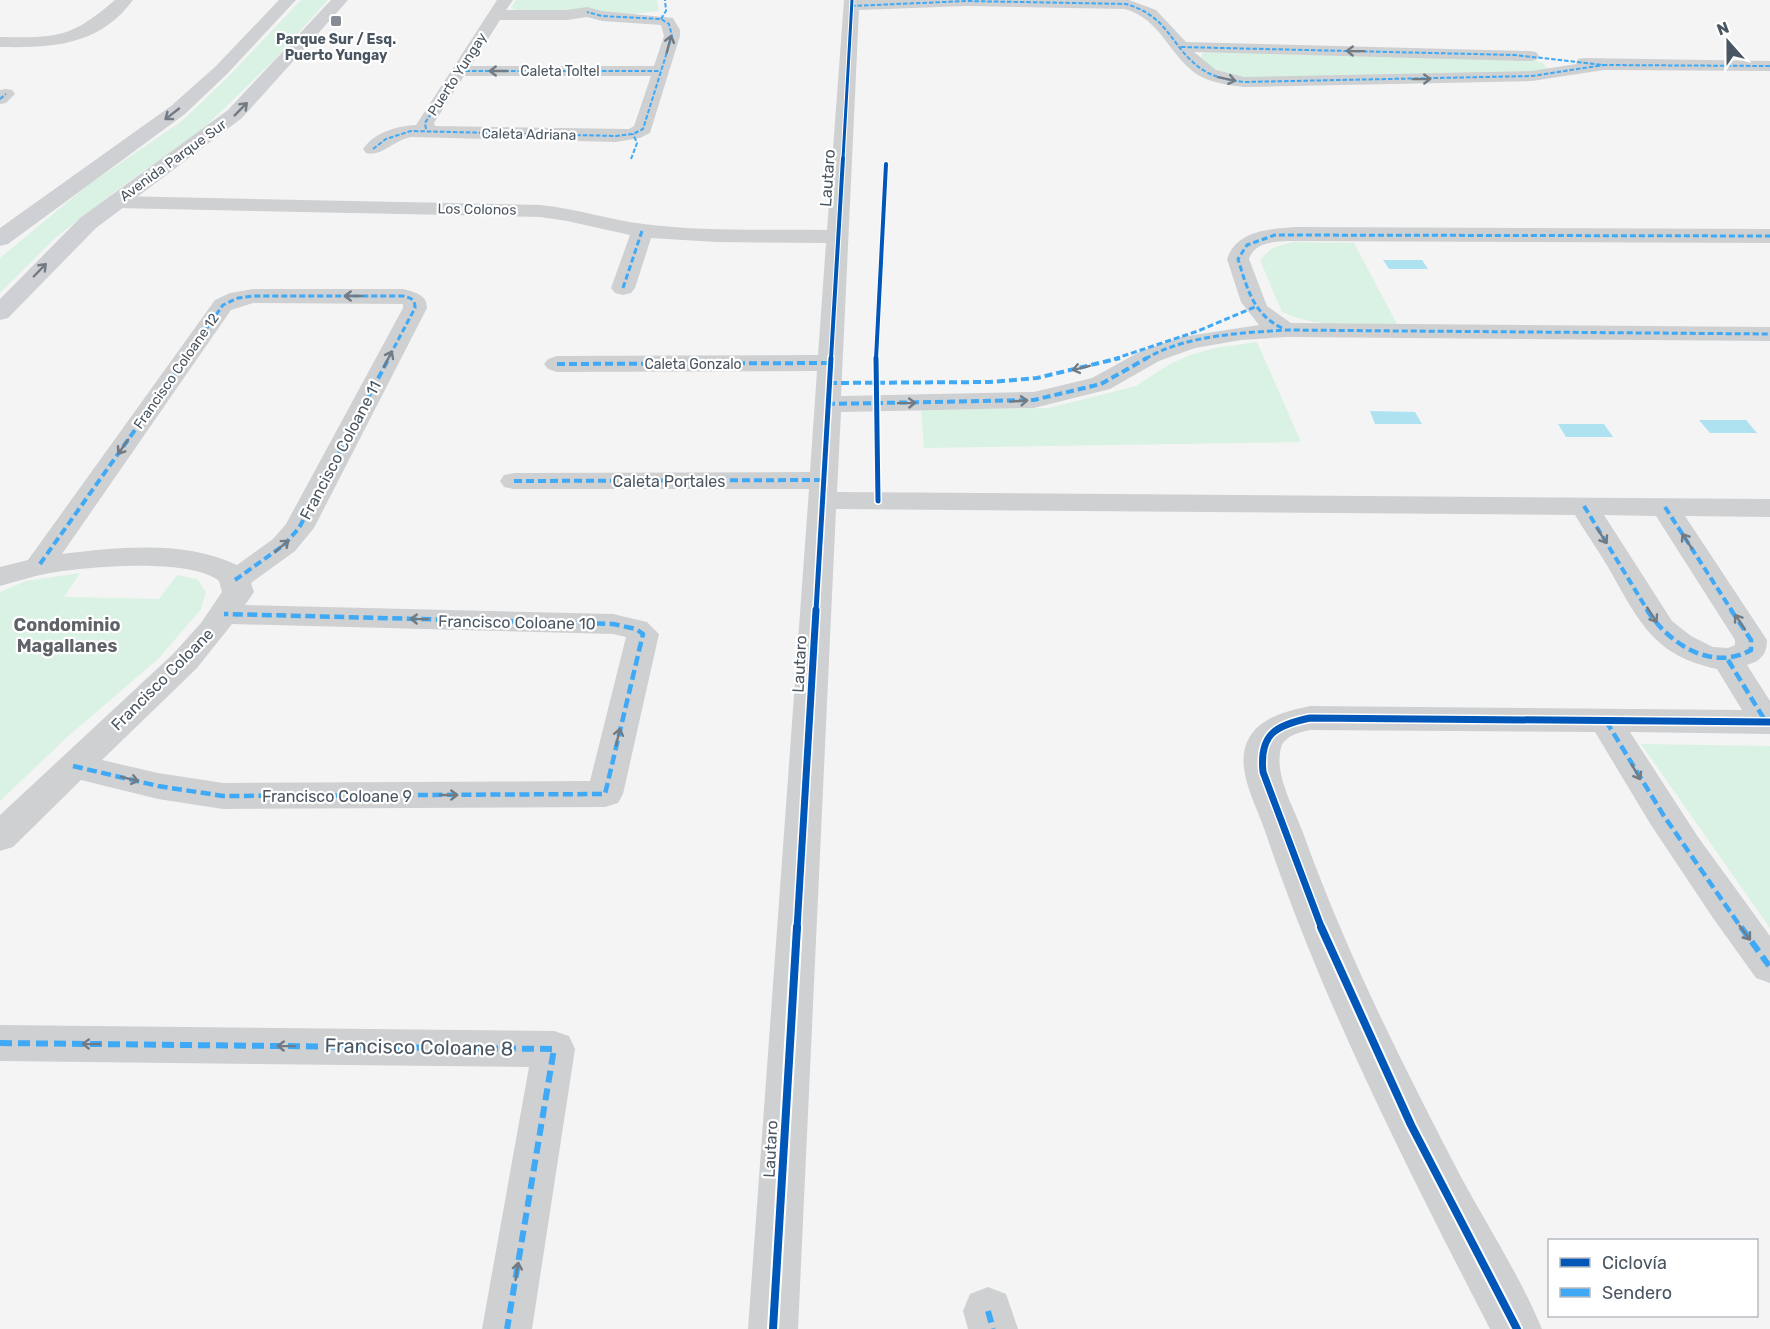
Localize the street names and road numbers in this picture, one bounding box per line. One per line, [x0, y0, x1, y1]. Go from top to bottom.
street label: Puerto Yungay [424, 29, 491, 119]
street label: Caleta Toltel [520, 63, 600, 80]
street label: Avenida Parque Sur [117, 116, 231, 205]
street label: Caleta Adriana [481, 125, 577, 144]
street label: Lautaro [816, 149, 839, 207]
street label: Los Colonos [437, 200, 517, 219]
street label: Francisco Coloane 12 [130, 310, 223, 432]
street label: Caleta Gonzalo [644, 356, 742, 373]
street label: Francisco Coloane 11 [296, 378, 385, 523]
street label: Caleta Portales [613, 472, 725, 491]
street label: Francisco Coloane 10 [438, 612, 596, 633]
street label: Francisco Coloane [107, 624, 217, 734]
street label: Lautaro [789, 635, 810, 693]
street label: Francisco Coloane 9 [262, 787, 412, 806]
street label: Francisco Coloane 8 [324, 1033, 514, 1061]
street label: Lautaro [760, 1120, 781, 1178]

